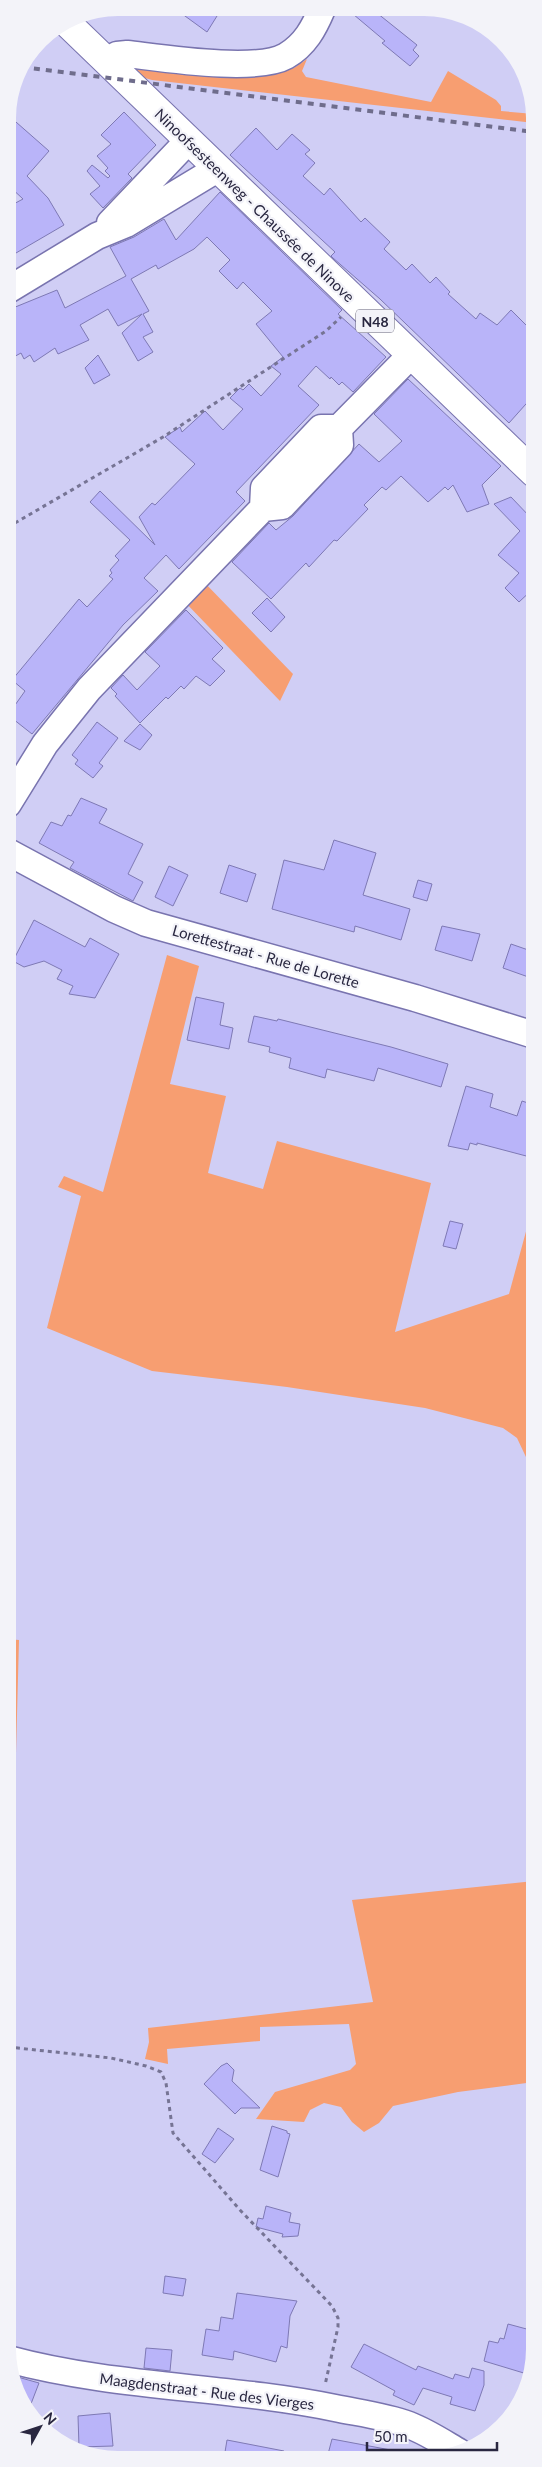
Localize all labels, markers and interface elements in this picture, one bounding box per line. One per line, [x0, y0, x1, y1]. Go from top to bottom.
street label: Ninoofsesteenweg - Chaussée de Ninove [151, 105, 359, 306]
road number: N48 [356, 310, 394, 332]
street label: Lorettestraat - Rue de Lorette [170, 921, 362, 991]
street label: Maagdenstraat - Rue des Vierges [99, 2369, 315, 2413]
north arrow [15, 2402, 65, 2452]
text: N [40, 2409, 60, 2428]
scale bar [367, 2420, 497, 2452]
text: 50 m [374, 2427, 408, 2445]

